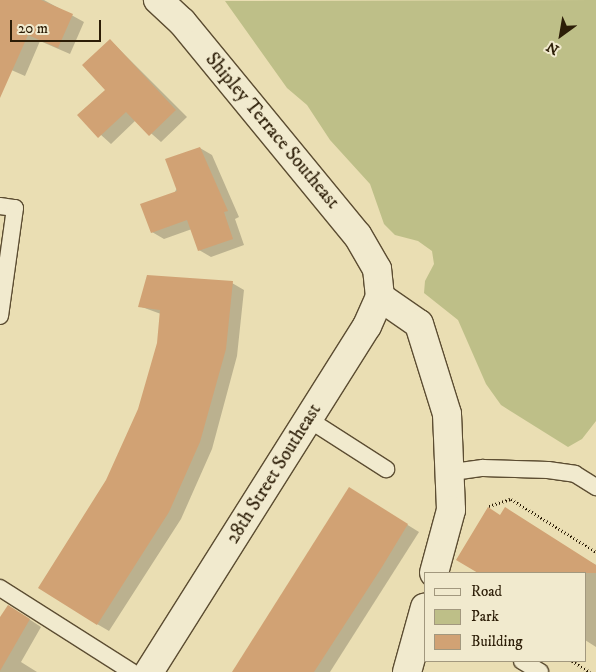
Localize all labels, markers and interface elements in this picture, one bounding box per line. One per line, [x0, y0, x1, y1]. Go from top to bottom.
scale bar [12, 10, 104, 42]
north arrow [536, 10, 586, 60]
text: 20 m [18, 19, 48, 38]
text: N [543, 37, 563, 58]
street label: Shipley Terrace Southeast [200, 48, 344, 214]
street label: 28th Street Southeast [222, 400, 326, 548]
legend [424, 572, 586, 662]
text: Road [471, 582, 502, 601]
text: Park [471, 607, 499, 626]
text: Building [471, 632, 523, 651]

